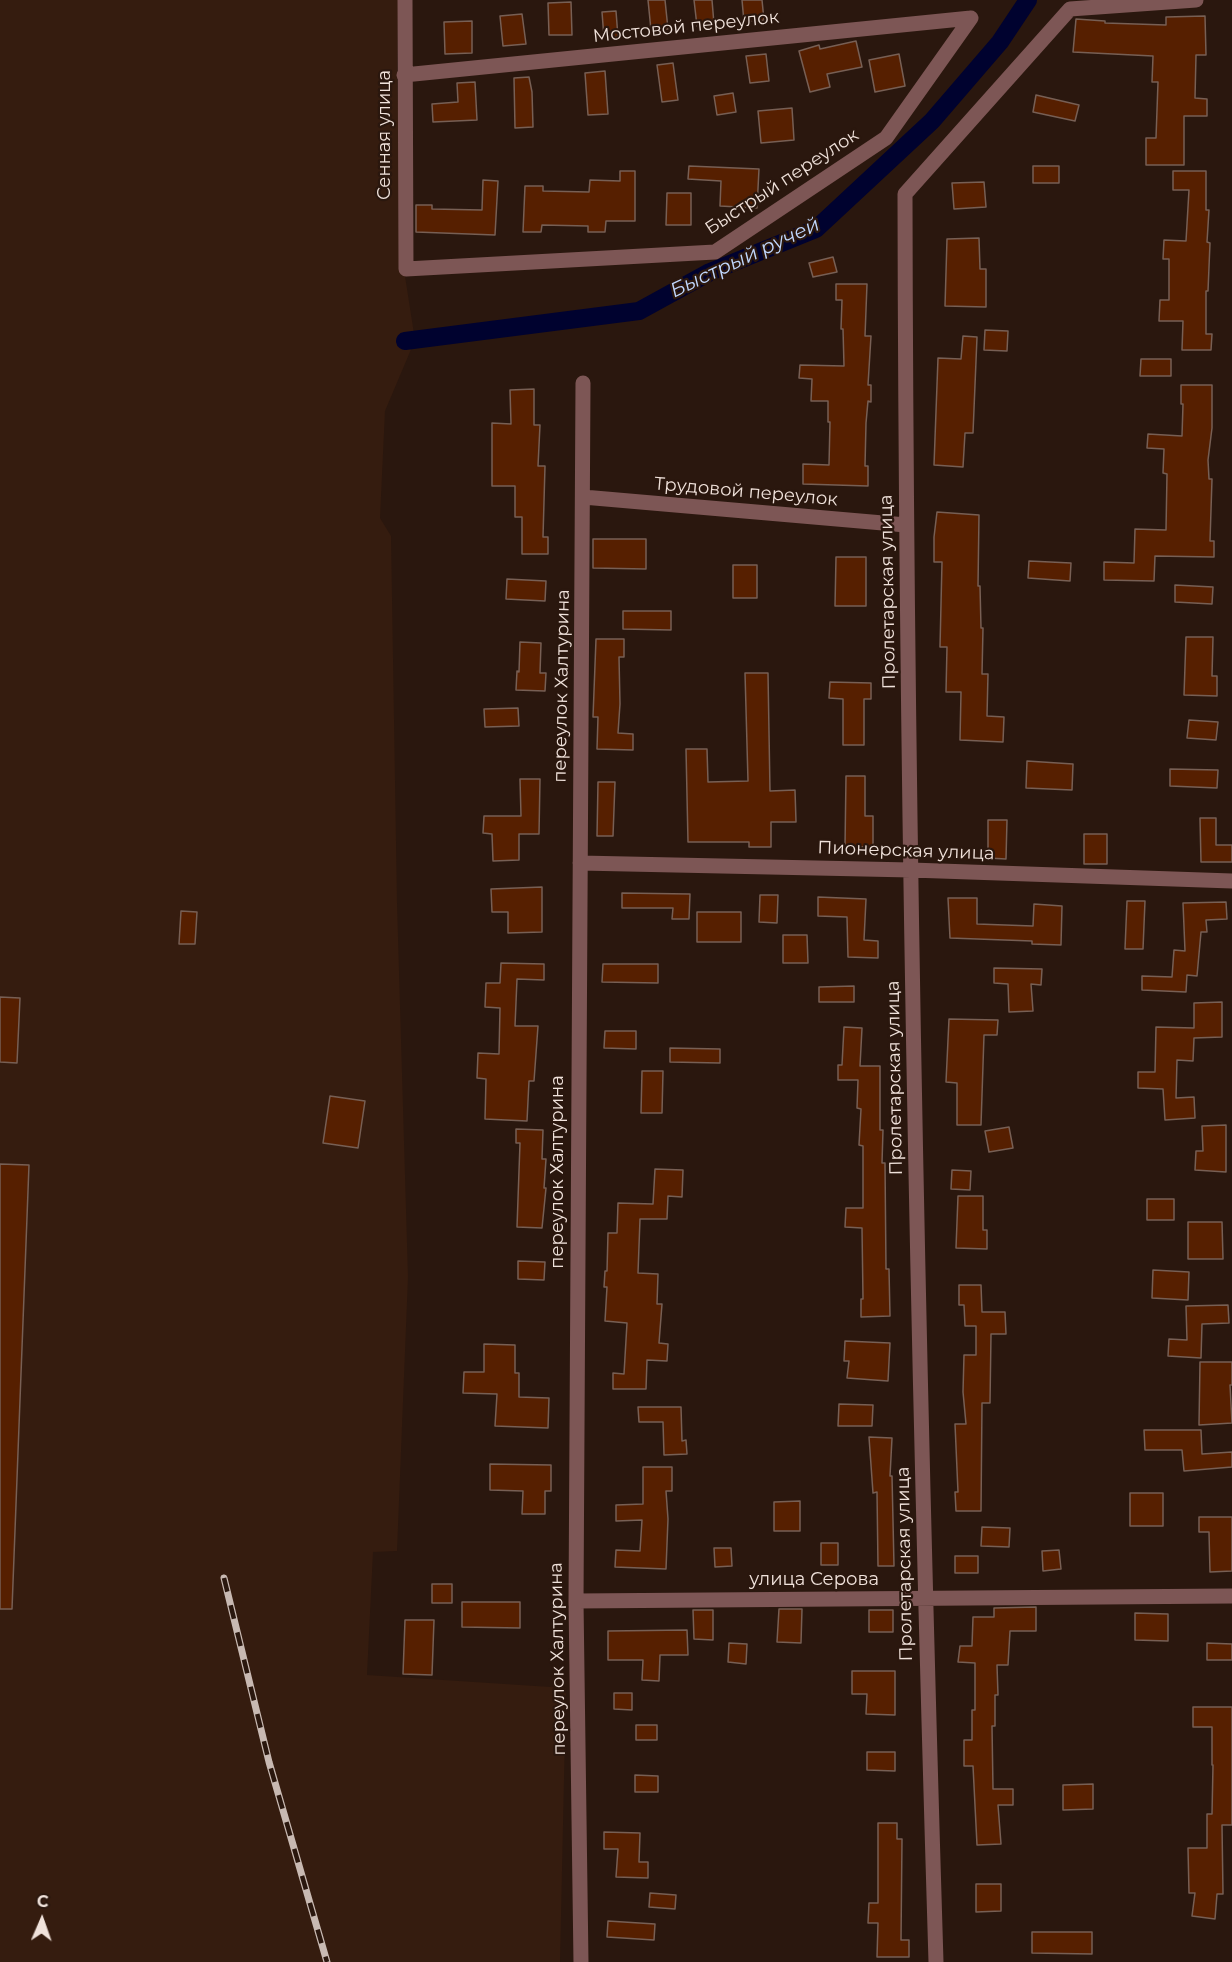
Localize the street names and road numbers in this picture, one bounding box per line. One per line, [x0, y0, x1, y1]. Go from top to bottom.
street label: Мостовой переулок [592, 6, 780, 48]
street label: Сенная улица [374, 70, 396, 200]
street label: Быстрый переулок [701, 124, 863, 240]
street label: Трудовой переулок [653, 473, 839, 511]
street label: Пролетарская улица [876, 494, 900, 690]
street label: переулок Халтурина [550, 589, 574, 783]
street label: Пионерская улица [817, 837, 995, 865]
street label: Пролетарская улица [883, 980, 907, 1176]
street label: переулок Халтурина [547, 1075, 569, 1269]
street label: Пролетарская улица [893, 1466, 917, 1662]
street label: переулок Халтурина [546, 1562, 570, 1756]
street label: улица Серова [749, 1569, 879, 1591]

